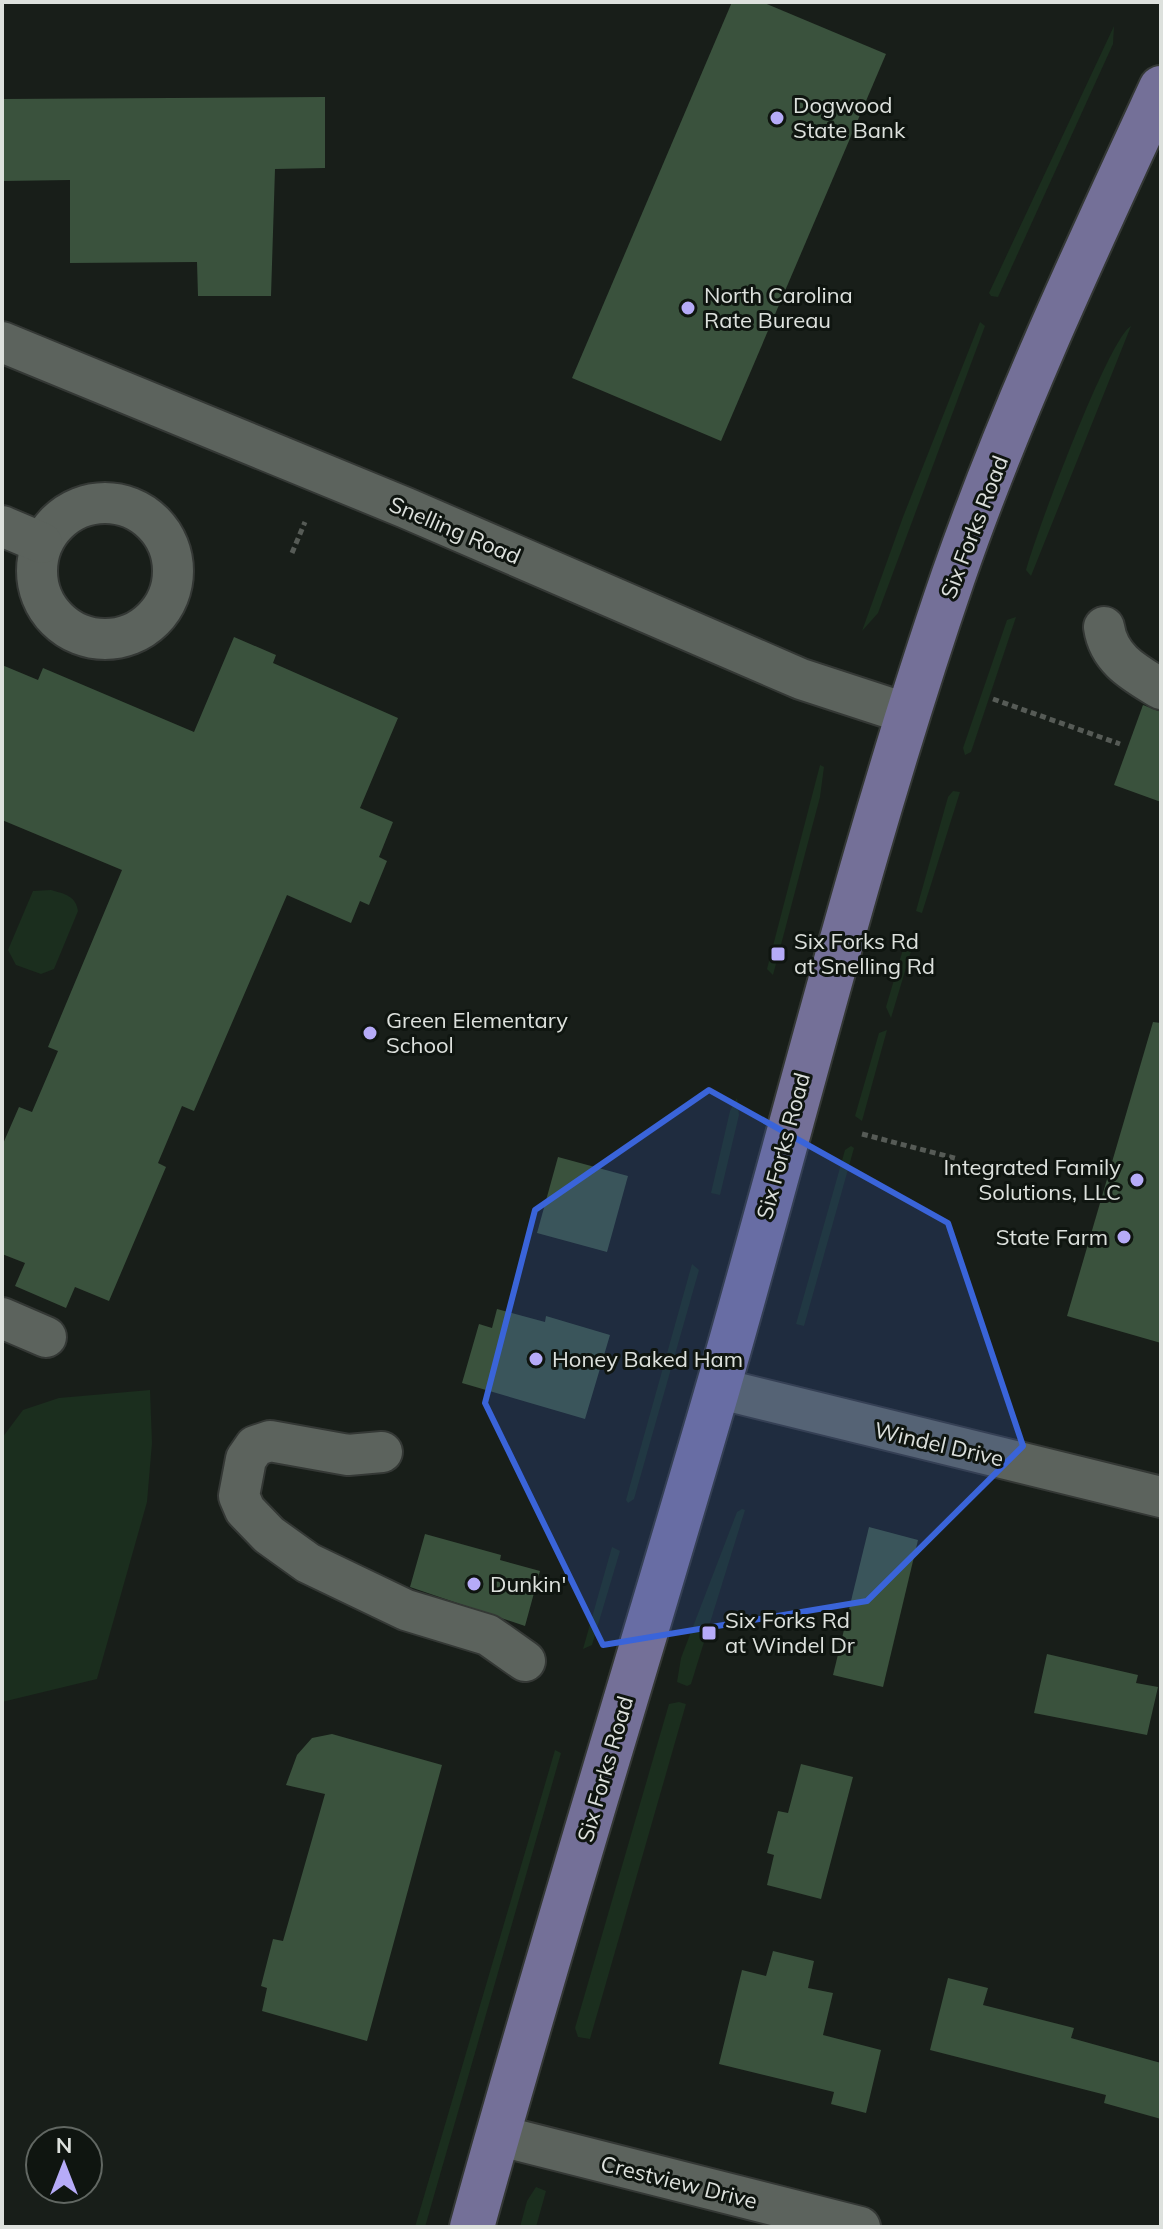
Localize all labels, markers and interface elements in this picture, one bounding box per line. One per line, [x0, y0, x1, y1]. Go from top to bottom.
place label: Dogwood State Bank [793, 91, 906, 144]
marker: Dogwood State Bank [768, 109, 786, 127]
place label: North Carolina Rate Bureau [704, 281, 853, 334]
marker: North Carolina Rate Bureau [679, 299, 697, 317]
street label: Six Forks Road [934, 452, 1014, 602]
street label: Snelling Road [385, 490, 525, 570]
place label: Six Forks Rd at Snelling Rd [794, 927, 935, 980]
marker: Six Forks Rd at Snelling Rd [769, 945, 787, 963]
place label: Green Elementary School [386, 1006, 568, 1059]
marker: Green Elementary School [361, 1024, 379, 1042]
street label: Six Forks Road [750, 1070, 816, 1222]
place label: Integrated Family Solutions, LLC [943, 1153, 1121, 1206]
marker: Integrated Family Solutions, LLC [1128, 1171, 1146, 1189]
place label: State Farm [996, 1223, 1108, 1251]
marker: State Farm [1115, 1228, 1133, 1246]
place label: Honey Baked Ham [552, 1345, 743, 1373]
marker: Honey Baked Ham [527, 1350, 545, 1368]
street label: Windel Drive [872, 1416, 1006, 1472]
place label: Dunkin' [490, 1570, 566, 1598]
marker: Dunkin' [465, 1575, 483, 1593]
place label: Six Forks Rd at Windel Dr [725, 1606, 855, 1659]
marker: Six Forks Rd at Windel Dr [700, 1624, 718, 1642]
street label: Six Forks Road [571, 1693, 639, 1845]
north arrow [24, 2125, 104, 2205]
text: N [56, 2131, 72, 2159]
street label: Crestview Drive [598, 2149, 760, 2215]

